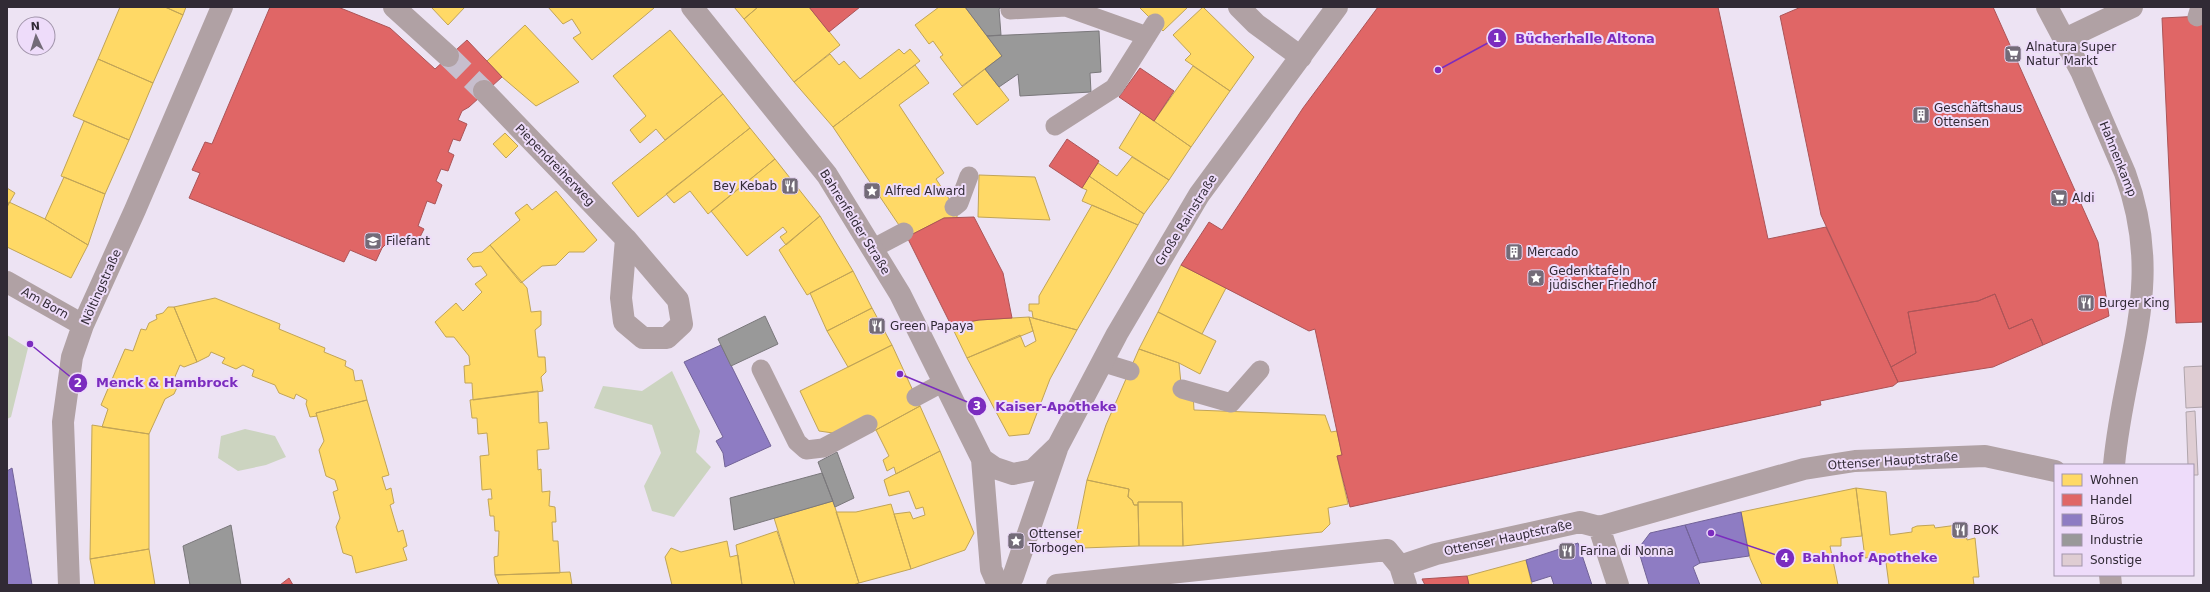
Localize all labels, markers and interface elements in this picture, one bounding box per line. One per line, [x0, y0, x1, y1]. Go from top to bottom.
north arrow [16, 16, 56, 56]
text: N [30, 20, 40, 33]
callout: Bücherhalle Altona [1487, 26, 1663, 51]
text: 1 [1493, 31, 1501, 45]
text: Bücherhalle Altona [1515, 31, 1655, 46]
place label: Alnatura Super Natur Markt [2026, 40, 2116, 68]
supermarket icon: Alnatura Super Natur Markt [2003, 44, 2023, 64]
place label: Geschäftshaus Ottensen [1934, 101, 2022, 129]
building icon: Geschäftshaus Ottensen [1911, 105, 1931, 125]
street label: Hahnenkamp [2097, 119, 2139, 199]
street label: Piependreiherweg [512, 121, 598, 209]
street label: Bahrenfelder Straße [817, 167, 893, 277]
street label: Große Rainstraße [1152, 172, 1220, 268]
restaurant icon: Bey Kebab [780, 176, 800, 196]
place label: Bey Kebab [713, 179, 777, 193]
place icon: Alfred Alward [862, 181, 882, 201]
place label: Alfred Alward [885, 184, 965, 198]
supermarket icon: Aldi [2049, 188, 2069, 208]
place label: Aldi [2072, 191, 2095, 205]
school or university icon: Filefant [363, 231, 383, 251]
place label: Filefant [386, 234, 430, 248]
building icon: Mercado [1504, 242, 1524, 262]
place label: Mercado [1527, 245, 1578, 259]
street label: Nöltingstraße [78, 247, 124, 327]
place label: Gedenktafeln jüdischer Friedhof [1548, 264, 1657, 292]
place icon: Gedenktafeln jüdischer Friedhof [1526, 268, 1546, 288]
street label: Am Born [19, 284, 71, 322]
restaurant icon: Burger King [2076, 293, 2096, 313]
place label: Burger King [2099, 296, 2170, 310]
restaurant icon: Green Papaya [867, 316, 887, 336]
place label: Green Papaya [890, 319, 974, 333]
callout: Menck & Hambrock [68, 370, 246, 395]
text: Menck & Hambrock [96, 375, 238, 390]
text: 2 [74, 376, 82, 390]
callout: Kaiser-Apotheke [967, 394, 1125, 419]
text: 3 [973, 399, 981, 413]
text: Kaiser-Apotheke [995, 399, 1117, 414]
street label: Ottenser Hauptstraße [1827, 449, 1959, 473]
legend [2054, 464, 2194, 576]
text: Wohnen [2090, 473, 2139, 487]
text: Handel [2090, 493, 2132, 507]
text: Büros [2090, 513, 2124, 527]
street label: Ottenser Hauptstraße [1443, 518, 1573, 558]
restaurant icon: BOK [1950, 520, 1970, 540]
place label: BOK [1973, 523, 1999, 537]
place label: Ottenser Torbogen [1028, 527, 1084, 555]
place icon: Ottenser Torbogen [1006, 531, 1026, 551]
text: Industrie [2090, 533, 2143, 547]
restaurant icon: Farina di Nonna [1557, 541, 1577, 561]
place label: Farina di Nonna [1580, 544, 1674, 558]
callout: Bahnhof Apotheke [1775, 545, 1946, 570]
text: Bahnhof Apotheke [1802, 550, 1938, 565]
text: 4 [1781, 551, 1789, 565]
text: Sonstige [2090, 553, 2142, 567]

